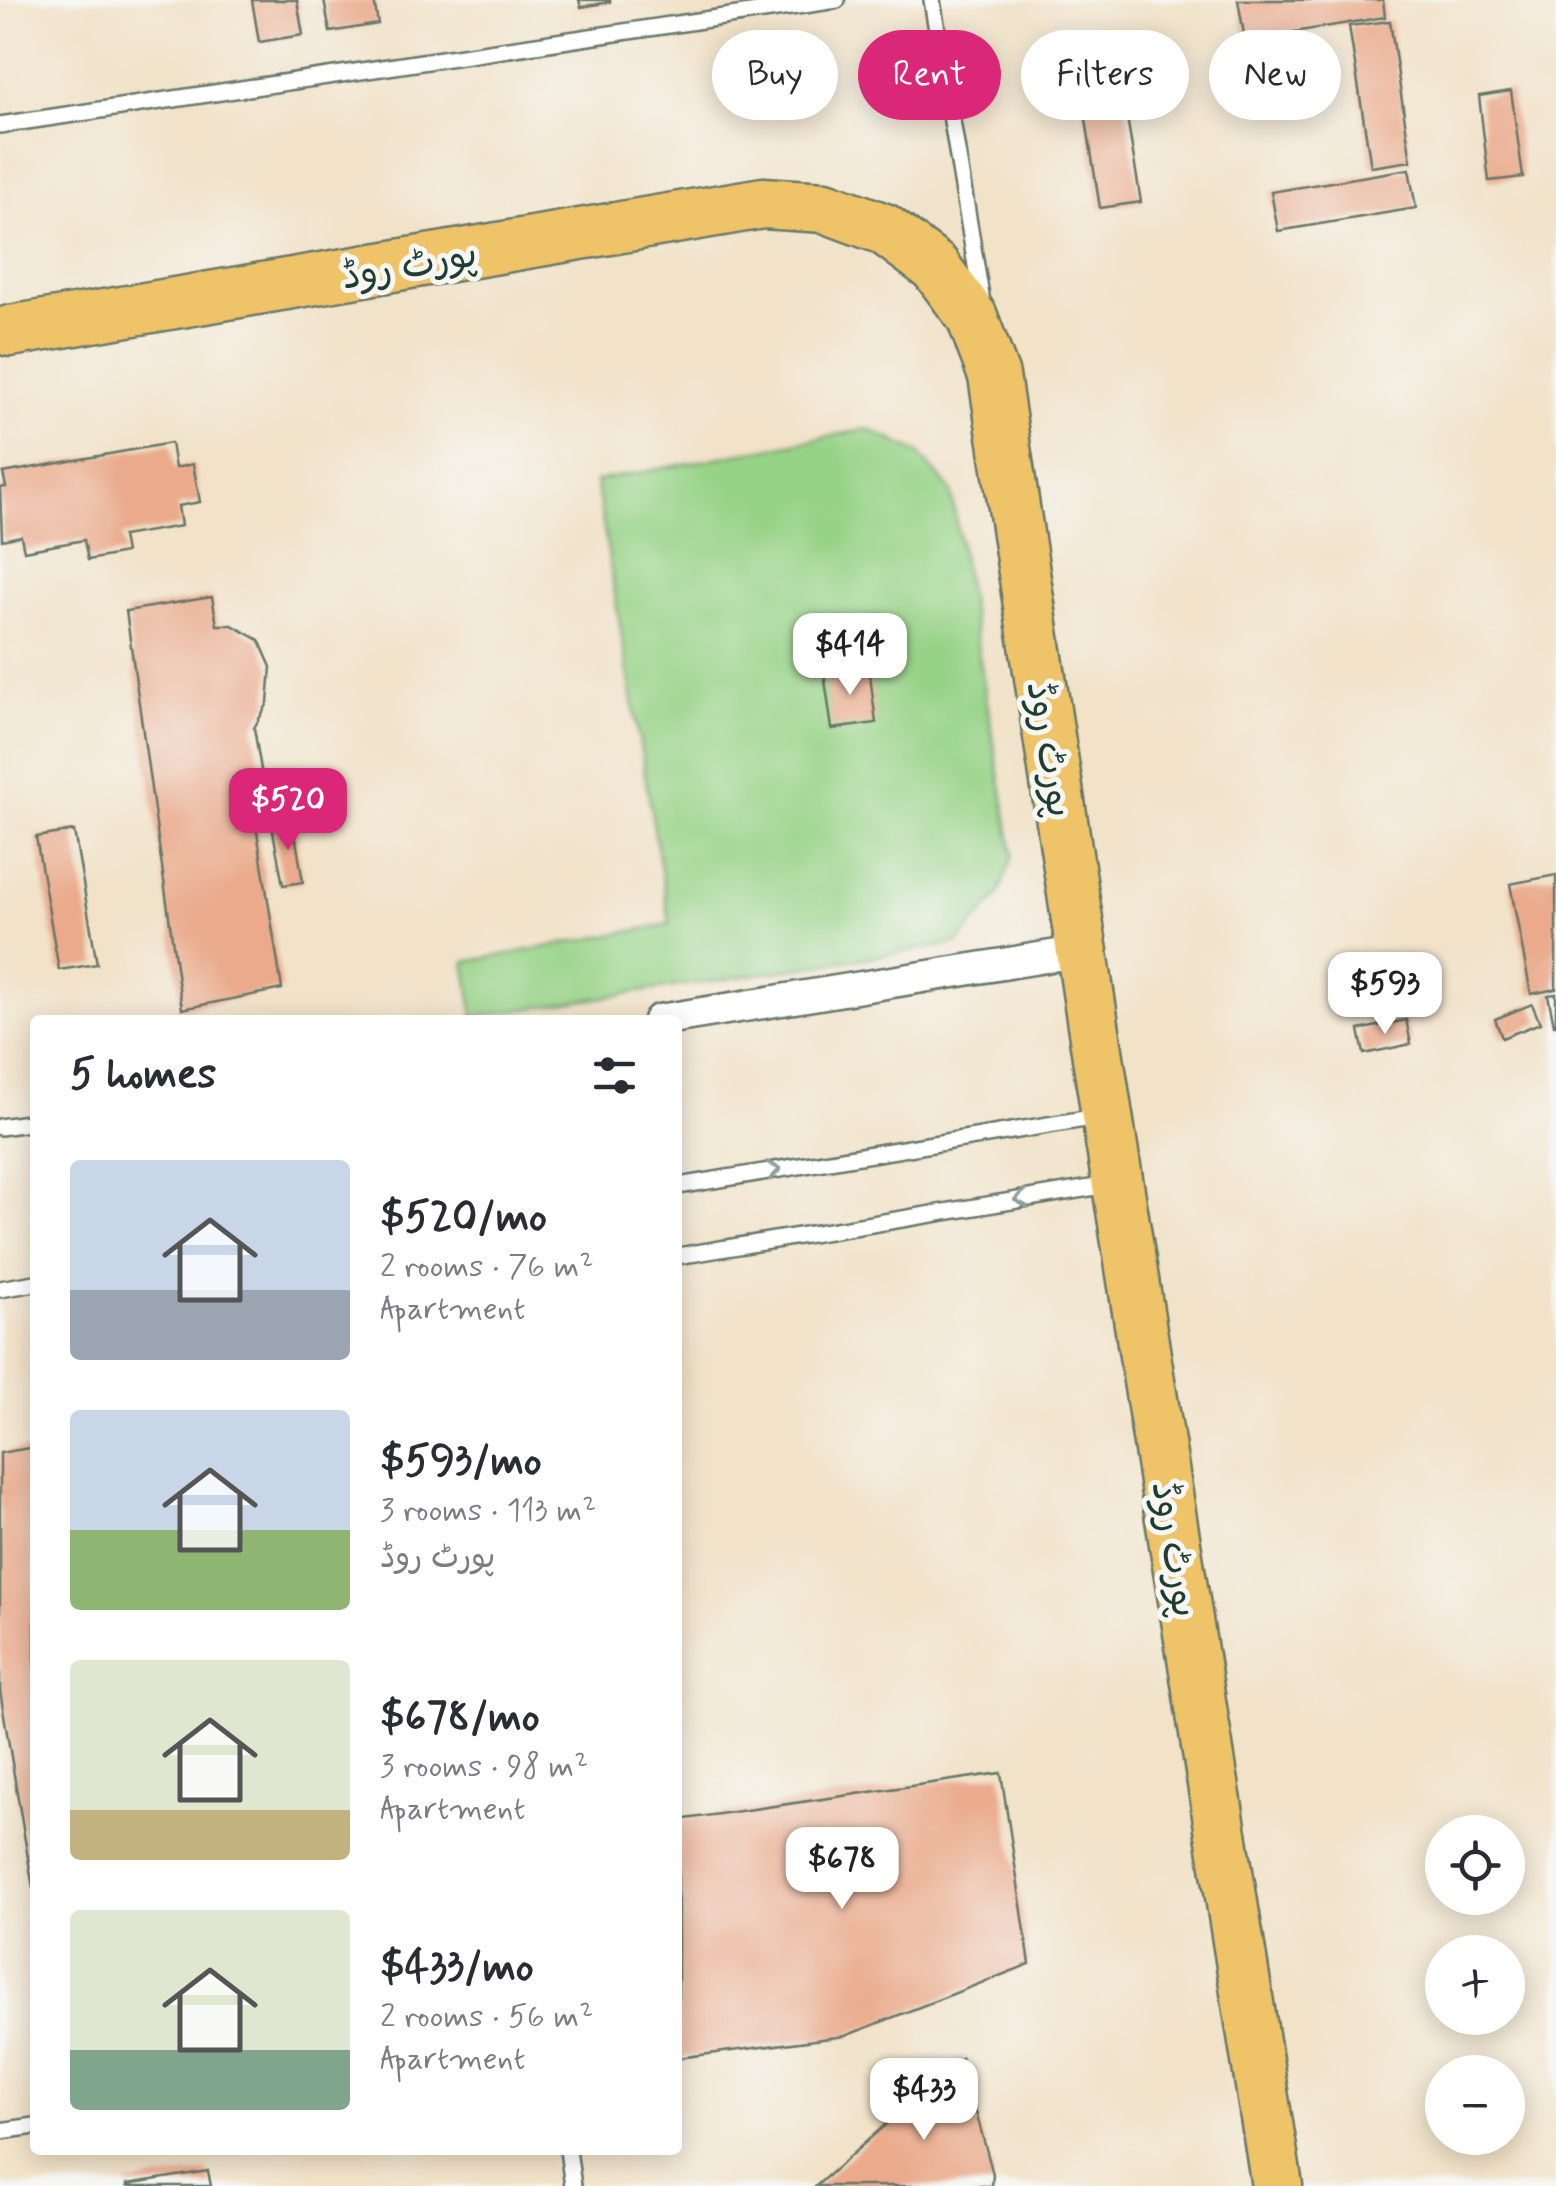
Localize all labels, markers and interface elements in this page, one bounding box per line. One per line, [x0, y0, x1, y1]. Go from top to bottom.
chip: Buy [712, 30, 838, 120]
chip: Rent [858, 30, 1001, 120]
chip: Filters [1021, 30, 1189, 120]
chip: New [1209, 30, 1341, 120]
street label: پورٹ روڈ [338, 230, 481, 302]
pin: $414 [791, 613, 909, 698]
text: $414 [815, 624, 885, 666]
street label: پورٹ روڈ [1014, 678, 1083, 821]
pin: $520 [229, 768, 347, 853]
text: $520 [251, 779, 325, 821]
pin: $593 [1326, 952, 1444, 1037]
text: $593 [1350, 963, 1420, 1005]
text: 5 homes [70, 1048, 216, 1103]
icon: filters [587, 1048, 642, 1103]
one-way arrow [765, 1160, 782, 1181]
one-way arrow [1013, 1188, 1030, 1209]
text: $520/mo [380, 1191, 547, 1246]
icon: home [150, 1200, 270, 1320]
text: 2 rooms · 76 m² [380, 1246, 593, 1288]
text: Apartment [380, 1288, 525, 1330]
text: $593/mo [380, 1435, 542, 1490]
icon: home [150, 1450, 270, 1570]
street label: پورٹ روڈ [1139, 1478, 1208, 1621]
text: 3 rooms · 113 m² [380, 1490, 596, 1532]
text: پورٹ روڈ [380, 1537, 495, 1579]
text: $678/mo [380, 1691, 540, 1746]
icon: home [150, 1700, 270, 1820]
text: 3 rooms · 98 m² [380, 1746, 588, 1788]
text: Apartment [380, 1788, 525, 1830]
map controls [1425, 1815, 1525, 2155]
button: locate [1425, 1815, 1525, 1915]
pin: $678 [783, 1827, 901, 1912]
text: $678 [808, 1838, 876, 1880]
button: + [1425, 1935, 1525, 2035]
text: $433/mo [380, 1941, 534, 1996]
icon: home [150, 1950, 270, 2070]
text: 2 rooms · 56 m² [380, 1996, 593, 2038]
text: Apartment [380, 2038, 525, 2080]
button: − [1425, 2055, 1525, 2155]
pin: $433 [865, 2058, 983, 2143]
text: $433 [892, 2069, 956, 2111]

